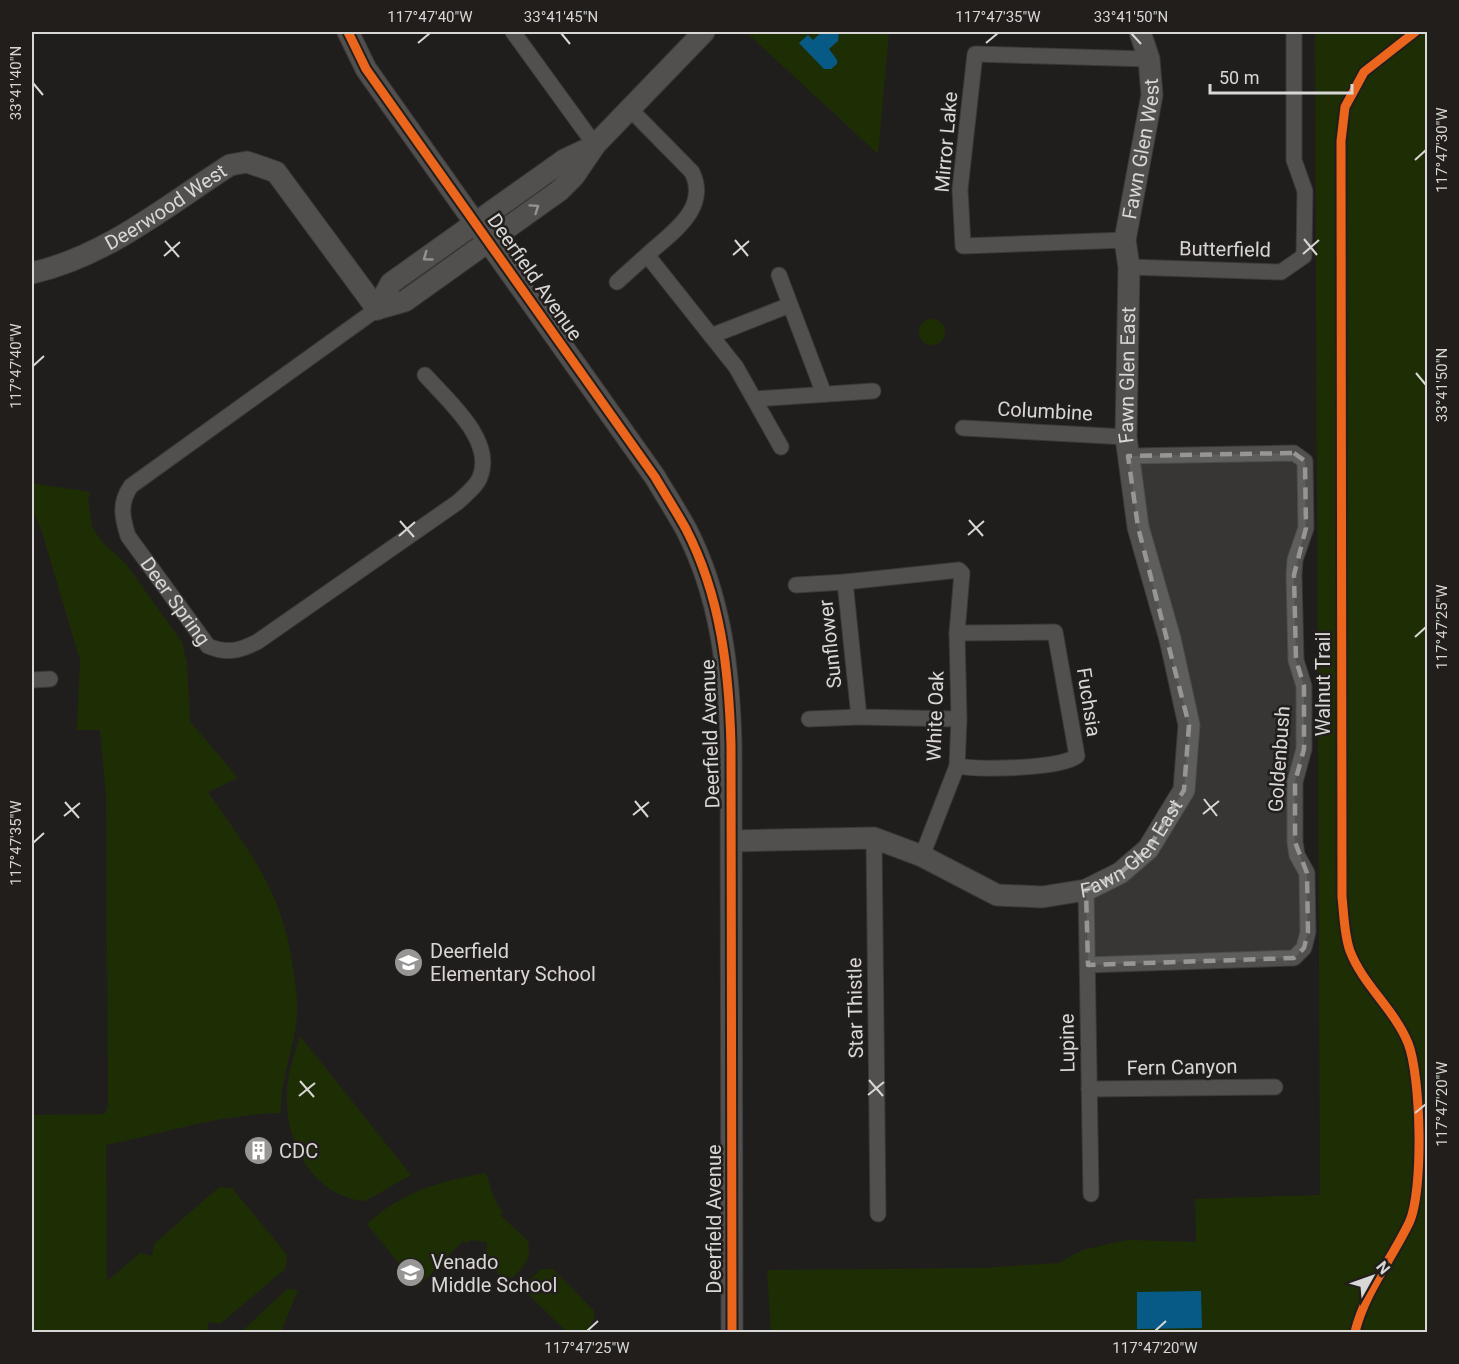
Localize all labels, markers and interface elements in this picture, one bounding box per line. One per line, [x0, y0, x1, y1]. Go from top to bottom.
text: 117°47'40"W [387, 8, 473, 26]
text: 33°41'45"N [524, 8, 598, 26]
text: 117°47'35"W [955, 8, 1041, 26]
text: 33°41'50"N [1094, 8, 1168, 26]
text: 33°41'40"N [7, 46, 25, 120]
scale bar [1210, 57, 1352, 95]
text: 50 m [1219, 67, 1259, 88]
street label: Fawn Glen West [1117, 77, 1164, 221]
street label: Mirror Lake [930, 91, 962, 193]
text: 117°47'30"W [1433, 107, 1451, 193]
street label: Deerwood West [101, 159, 231, 255]
one-way arrow [529, 204, 540, 215]
street label: Deerfield Avenue [482, 209, 588, 345]
street label: Butterfield [1179, 236, 1271, 262]
one-way arrow [423, 250, 434, 261]
street label: Fawn Glen East [1114, 306, 1140, 445]
text: 117°47'40"W [7, 323, 25, 409]
text: 33°41'50"N [1433, 348, 1451, 422]
street label: Columbine [997, 397, 1093, 425]
street label: Deer Spring [135, 552, 215, 650]
text: 117°47'25"W [1433, 584, 1451, 670]
street label: Sunflower [813, 598, 847, 690]
street label: Walnut Trail [1311, 632, 1335, 736]
street label: Deerfield Avenue [695, 659, 725, 809]
street label: Fuchsia [1072, 666, 1106, 738]
street label: White Oak [921, 669, 949, 762]
street label: Goldenbush [1263, 705, 1295, 813]
street label: Fawn Glen East [1078, 795, 1187, 903]
text: 117°47'35"W [7, 800, 25, 886]
place label: Deerfield Elementary School [430, 939, 596, 986]
school or university icon: Deerfield Elementary School [393, 946, 425, 978]
street label: Star Thistle [842, 957, 868, 1059]
street label: Lupine [1054, 1013, 1080, 1073]
street label: Fern Canyon [1126, 1054, 1238, 1080]
text: 117°47'20"W [1433, 1061, 1451, 1147]
building icon: CDC [242, 1135, 274, 1167]
place label: CDC [279, 1139, 318, 1163]
street label: Deerfield Avenue [702, 1144, 726, 1294]
north arrow [1342, 1247, 1402, 1307]
place label: Venado Middle School [431, 1250, 557, 1297]
school or university icon: Venado Middle School [394, 1257, 426, 1289]
text: N [1372, 1257, 1394, 1278]
text: 117°47'25"W [544, 1339, 630, 1357]
text: 117°47'20"W [1112, 1339, 1198, 1357]

